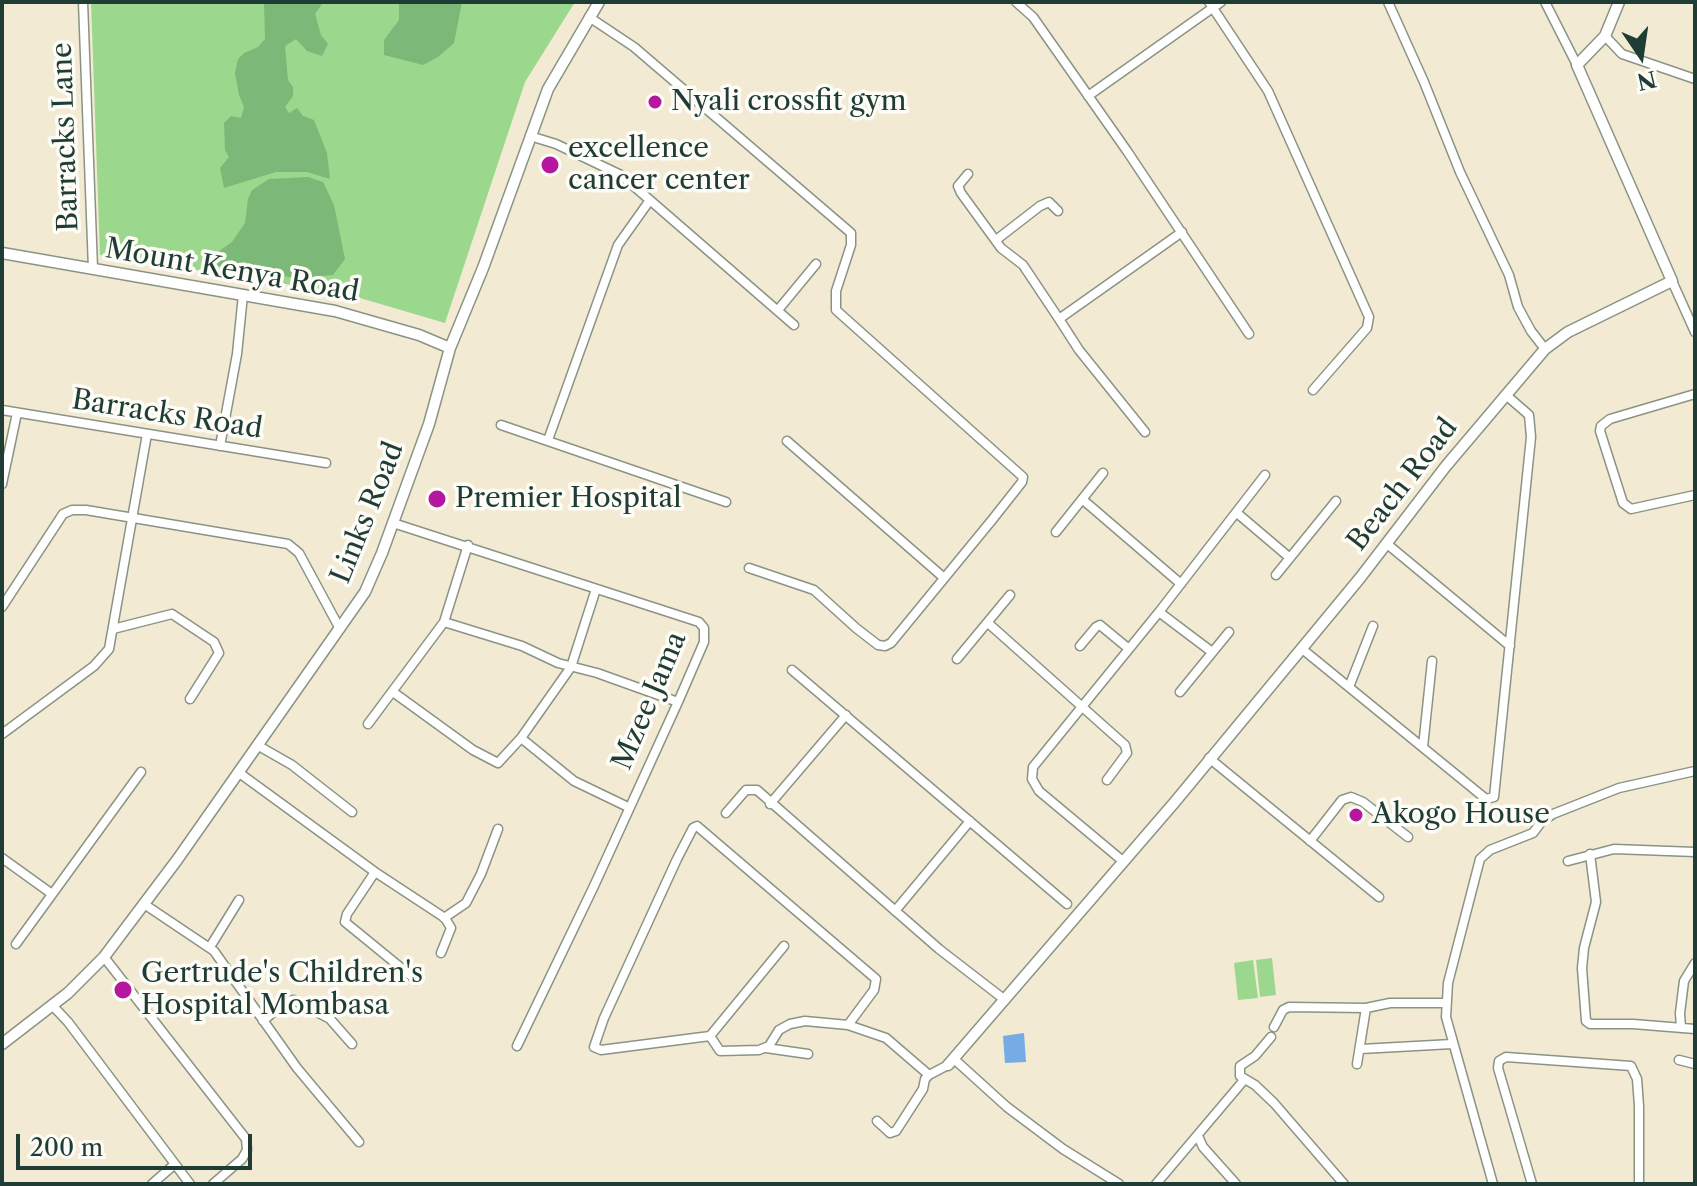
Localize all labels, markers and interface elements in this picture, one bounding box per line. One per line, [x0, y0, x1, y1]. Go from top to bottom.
north arrow [1601, 16, 1681, 96]
street label: Barracks Lane [46, 42, 86, 232]
text: N [1634, 65, 1659, 95]
place label: Nyali crossfit gym [671, 85, 907, 119]
marker: Nyali crossfit gym [646, 93, 664, 111]
place label: excellence cancer center [568, 132, 750, 198]
marker: excellence cancer center [539, 154, 561, 176]
street label: Mount Kenya Road [103, 232, 361, 310]
street label: Barracks Road [69, 383, 265, 447]
street label: Beach Road [1341, 412, 1465, 558]
street label: Links Road [324, 437, 412, 589]
place label: Premier Hospital [455, 482, 682, 516]
marker: Premier Hospital [426, 488, 448, 510]
street label: Mzee Jama [606, 627, 694, 775]
place label: Akogo House [1372, 798, 1550, 832]
marker: Akogo House [1347, 806, 1365, 824]
place label: Gertrude's Children's Hospital Mombasa [141, 957, 423, 1023]
marker: Gertrude's Children's Hospital Mombasa [112, 979, 134, 1001]
scale bar [20, 1118, 256, 1168]
text: 200 m [30, 1133, 103, 1162]

